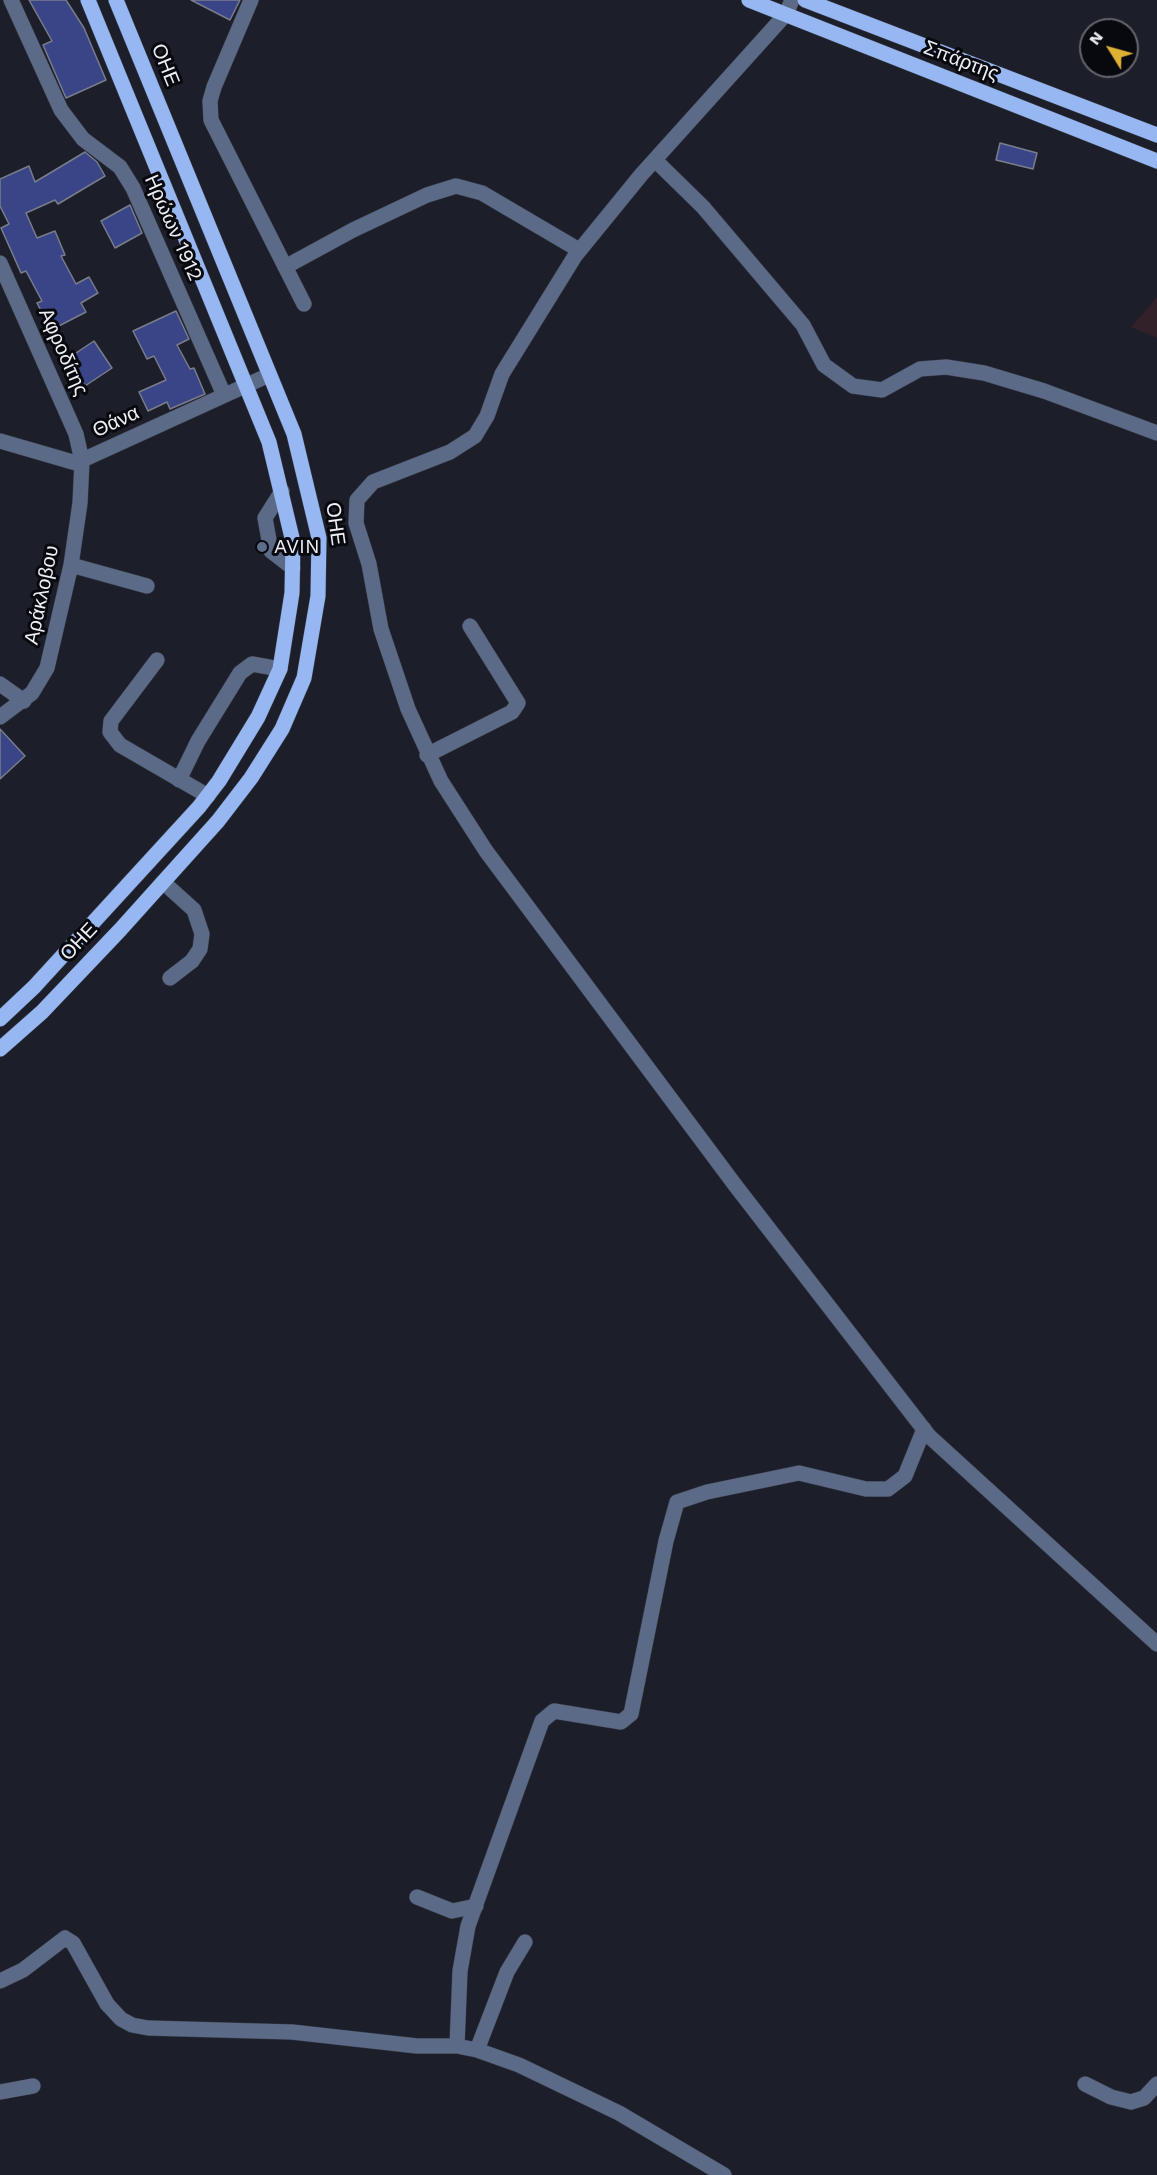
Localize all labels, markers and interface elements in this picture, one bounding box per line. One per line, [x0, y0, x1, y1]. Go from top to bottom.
north arrow [1079, 18, 1139, 78]
text: N [1085, 28, 1107, 49]
street label: Σπάρτης [920, 36, 1002, 86]
street label: ΟΗΕ [146, 40, 184, 90]
street label: Ηρώων 1912 [139, 171, 207, 285]
street label: Αφροδίτης [33, 305, 93, 399]
street label: Θάνα [89, 401, 143, 443]
street label: ΟΗΕ [320, 501, 350, 547]
place label: AVIN [274, 535, 320, 559]
marker: AVIN [255, 540, 269, 554]
street label: Αράκλοβου [20, 543, 64, 647]
street label: ΟΗΕ [55, 918, 103, 966]

